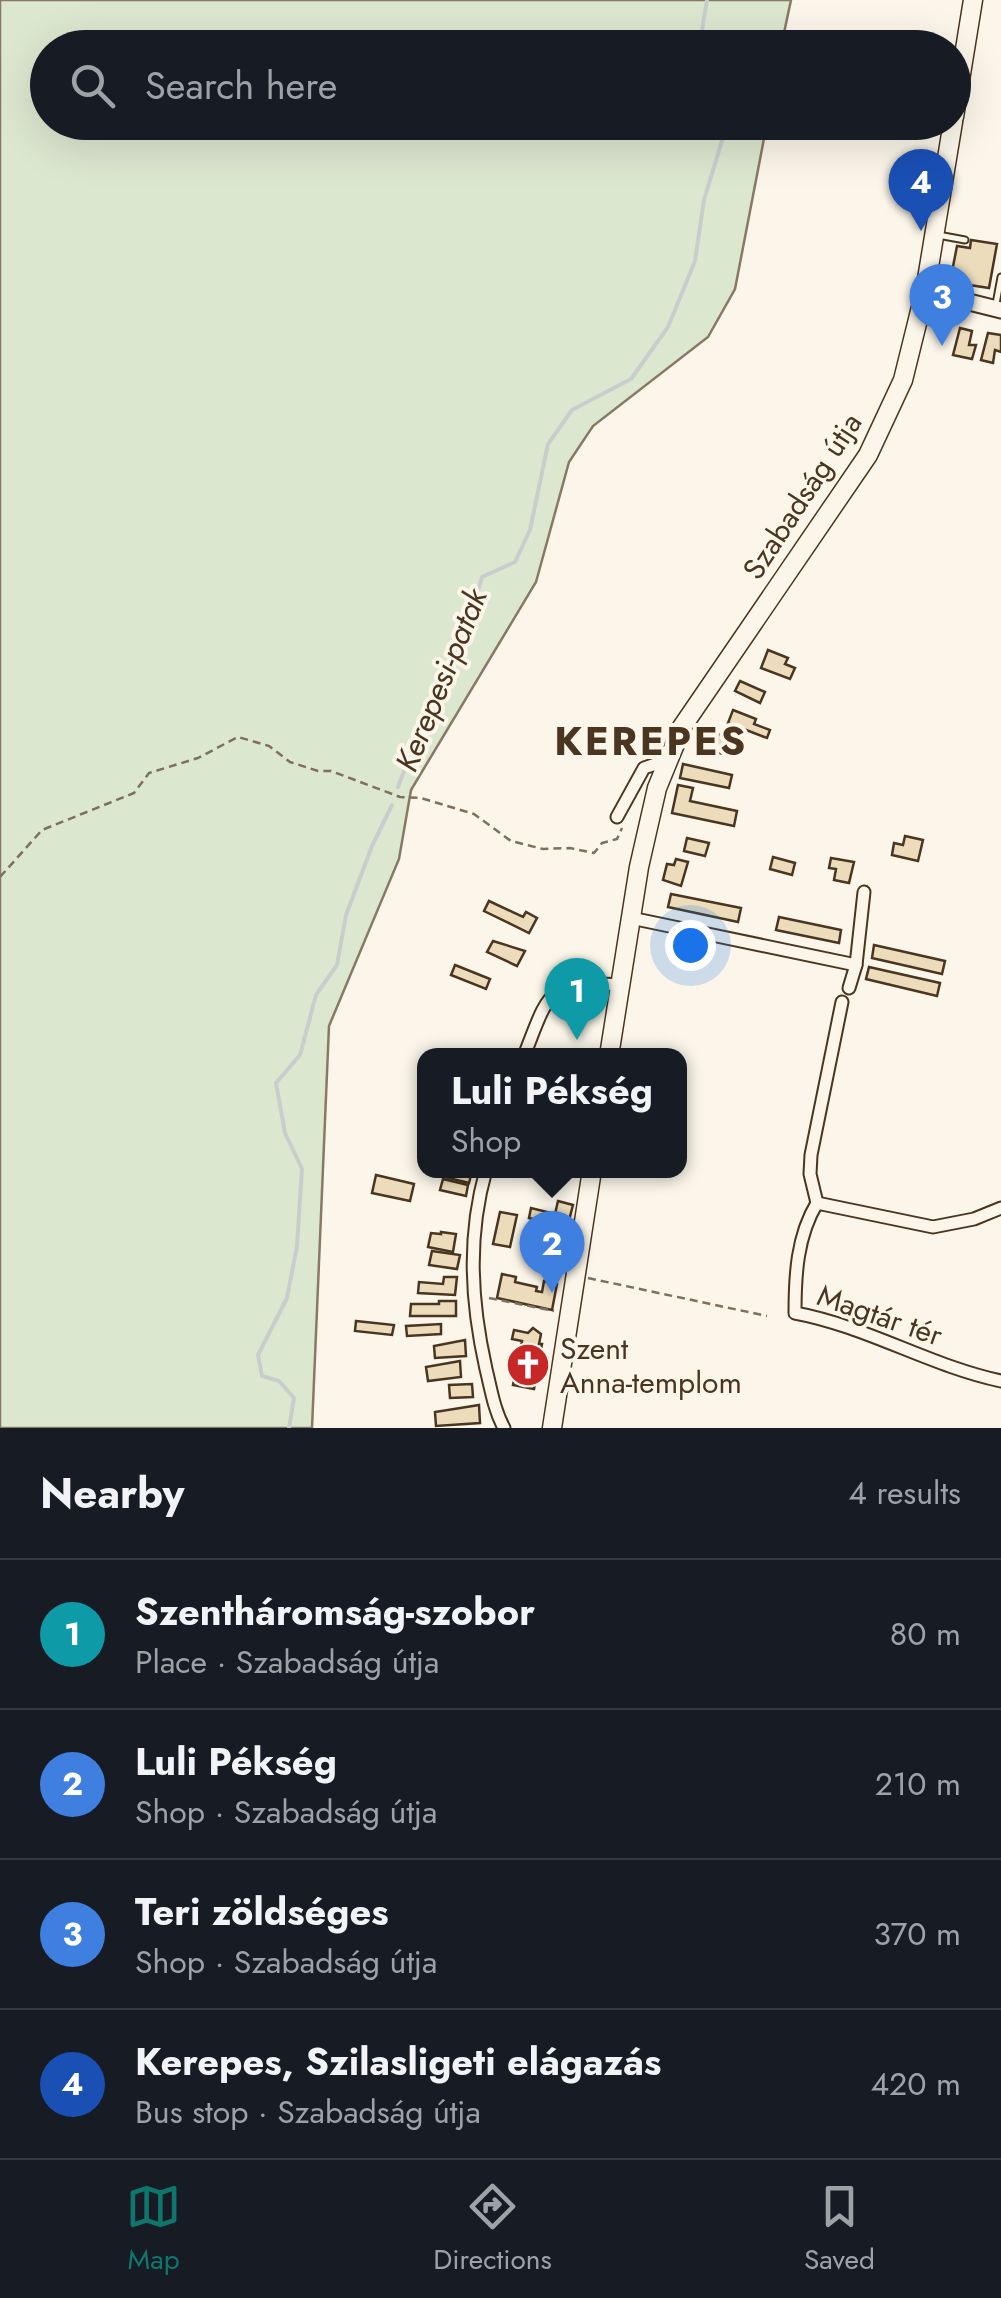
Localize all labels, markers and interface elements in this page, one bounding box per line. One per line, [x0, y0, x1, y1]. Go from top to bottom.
search box [30, 30, 971, 140]
icon: search [65, 58, 120, 113]
text: Search here [145, 58, 337, 113]
pin: 4 [888, 148, 954, 231]
pin: 3 [910, 264, 974, 346]
street label: Szabadság útja [732, 404, 872, 588]
water label: Kerepesi-patak [383, 580, 499, 778]
district label: KEREPES [554, 712, 748, 770]
your location [665, 920, 716, 971]
pin: 1 [544, 958, 610, 1040]
popup [417, 1048, 687, 1178]
text: Luli Pékség [451, 1063, 653, 1118]
text: Shop [451, 1118, 521, 1164]
pin: 2 [520, 1210, 584, 1293]
street label: Magtár tér [812, 1274, 949, 1357]
place label: Szent Anna-templom [560, 1327, 742, 1404]
church icon: Szent Anna-templom [505, 1342, 551, 1388]
text: Nearby [40, 1463, 184, 1524]
text: 4 results [848, 1470, 961, 1516]
text: Szentháromság-szobor [135, 1584, 535, 1639]
text: 1 [64, 1611, 81, 1657]
text: 80 m [890, 1611, 961, 1657]
text: Place · Szabadság útja [135, 1639, 440, 1685]
text: Luli Pékség [135, 1734, 337, 1789]
text: 2 [62, 1761, 83, 1807]
text: 210 m [875, 1761, 961, 1807]
text: Shop · Szabadság útja [135, 1789, 438, 1835]
text: Teri zöldséges [135, 1884, 389, 1939]
text: 3 [63, 1911, 82, 1957]
text: 370 m [873, 1911, 961, 1957]
text: Shop · Szabadság útja [135, 1939, 438, 1985]
text: Kerepes, Szilasligeti elágazás [135, 2034, 661, 2089]
text: 4 [61, 2061, 84, 2107]
text: 420 m [870, 2061, 961, 2107]
text: Bus stop · Szabadság útja [135, 2089, 481, 2135]
tab: Map [126, 2179, 181, 2280]
tab: Directions [433, 2179, 552, 2280]
tab: Saved [804, 2179, 875, 2280]

